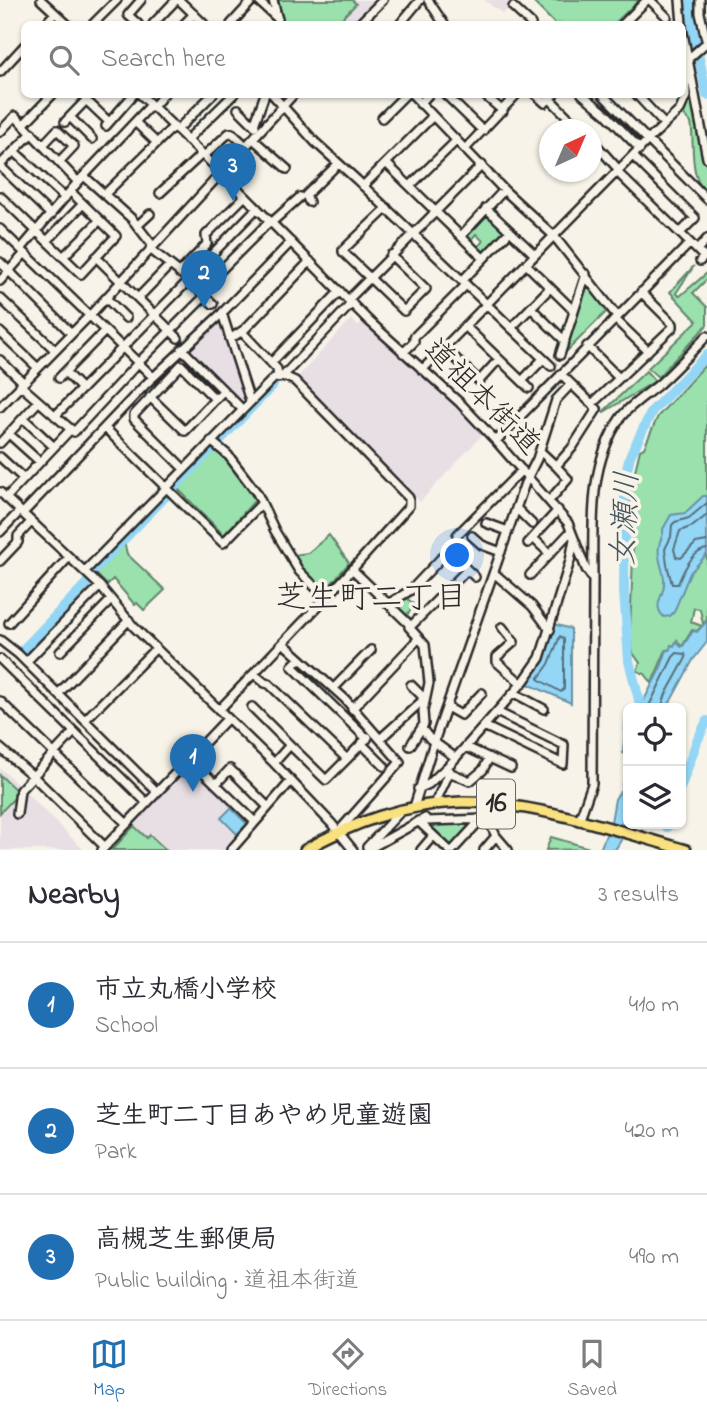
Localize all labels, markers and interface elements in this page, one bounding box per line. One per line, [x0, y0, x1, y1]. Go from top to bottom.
search box [21, 21, 686, 98]
icon: search [45, 41, 83, 79]
text: Search here [101, 41, 226, 79]
north arrow [539, 119, 602, 182]
pin: 3 [210, 143, 256, 201]
pin: 2 [181, 250, 227, 308]
street label: 道祖本街道 [412, 329, 550, 467]
water label: 女瀬川 [601, 470, 653, 568]
your location [440, 538, 474, 572]
district label: 芝生町二丁目 [275, 576, 467, 623]
map controls [623, 703, 686, 829]
button: locate [623, 703, 686, 766]
pin: 1 [170, 734, 216, 792]
button: layers [623, 766, 686, 829]
road number: 16 [477, 780, 515, 828]
text: Nearby [28, 874, 120, 918]
text: 3 results [598, 879, 679, 912]
text: 市立丸橋小学校 [95, 972, 277, 1010]
text: 1 [47, 989, 55, 1022]
text: 410 m [629, 989, 679, 1022]
text: School [95, 1010, 158, 1043]
text: 芝生町二丁目あやめ児童遊園 [95, 1098, 433, 1136]
text: 2 [45, 1115, 57, 1148]
text: 420 m [625, 1115, 679, 1148]
text: Park [95, 1136, 137, 1169]
text: 高槻芝生郵便局 [95, 1222, 277, 1260]
text: 3 [46, 1241, 56, 1274]
text: 490 m [629, 1241, 679, 1274]
text: Public building · 道祖本街道 [95, 1265, 359, 1298]
tab: Map [90, 1335, 128, 1404]
tab: Directions [308, 1335, 387, 1404]
tab: Saved [567, 1335, 617, 1404]

